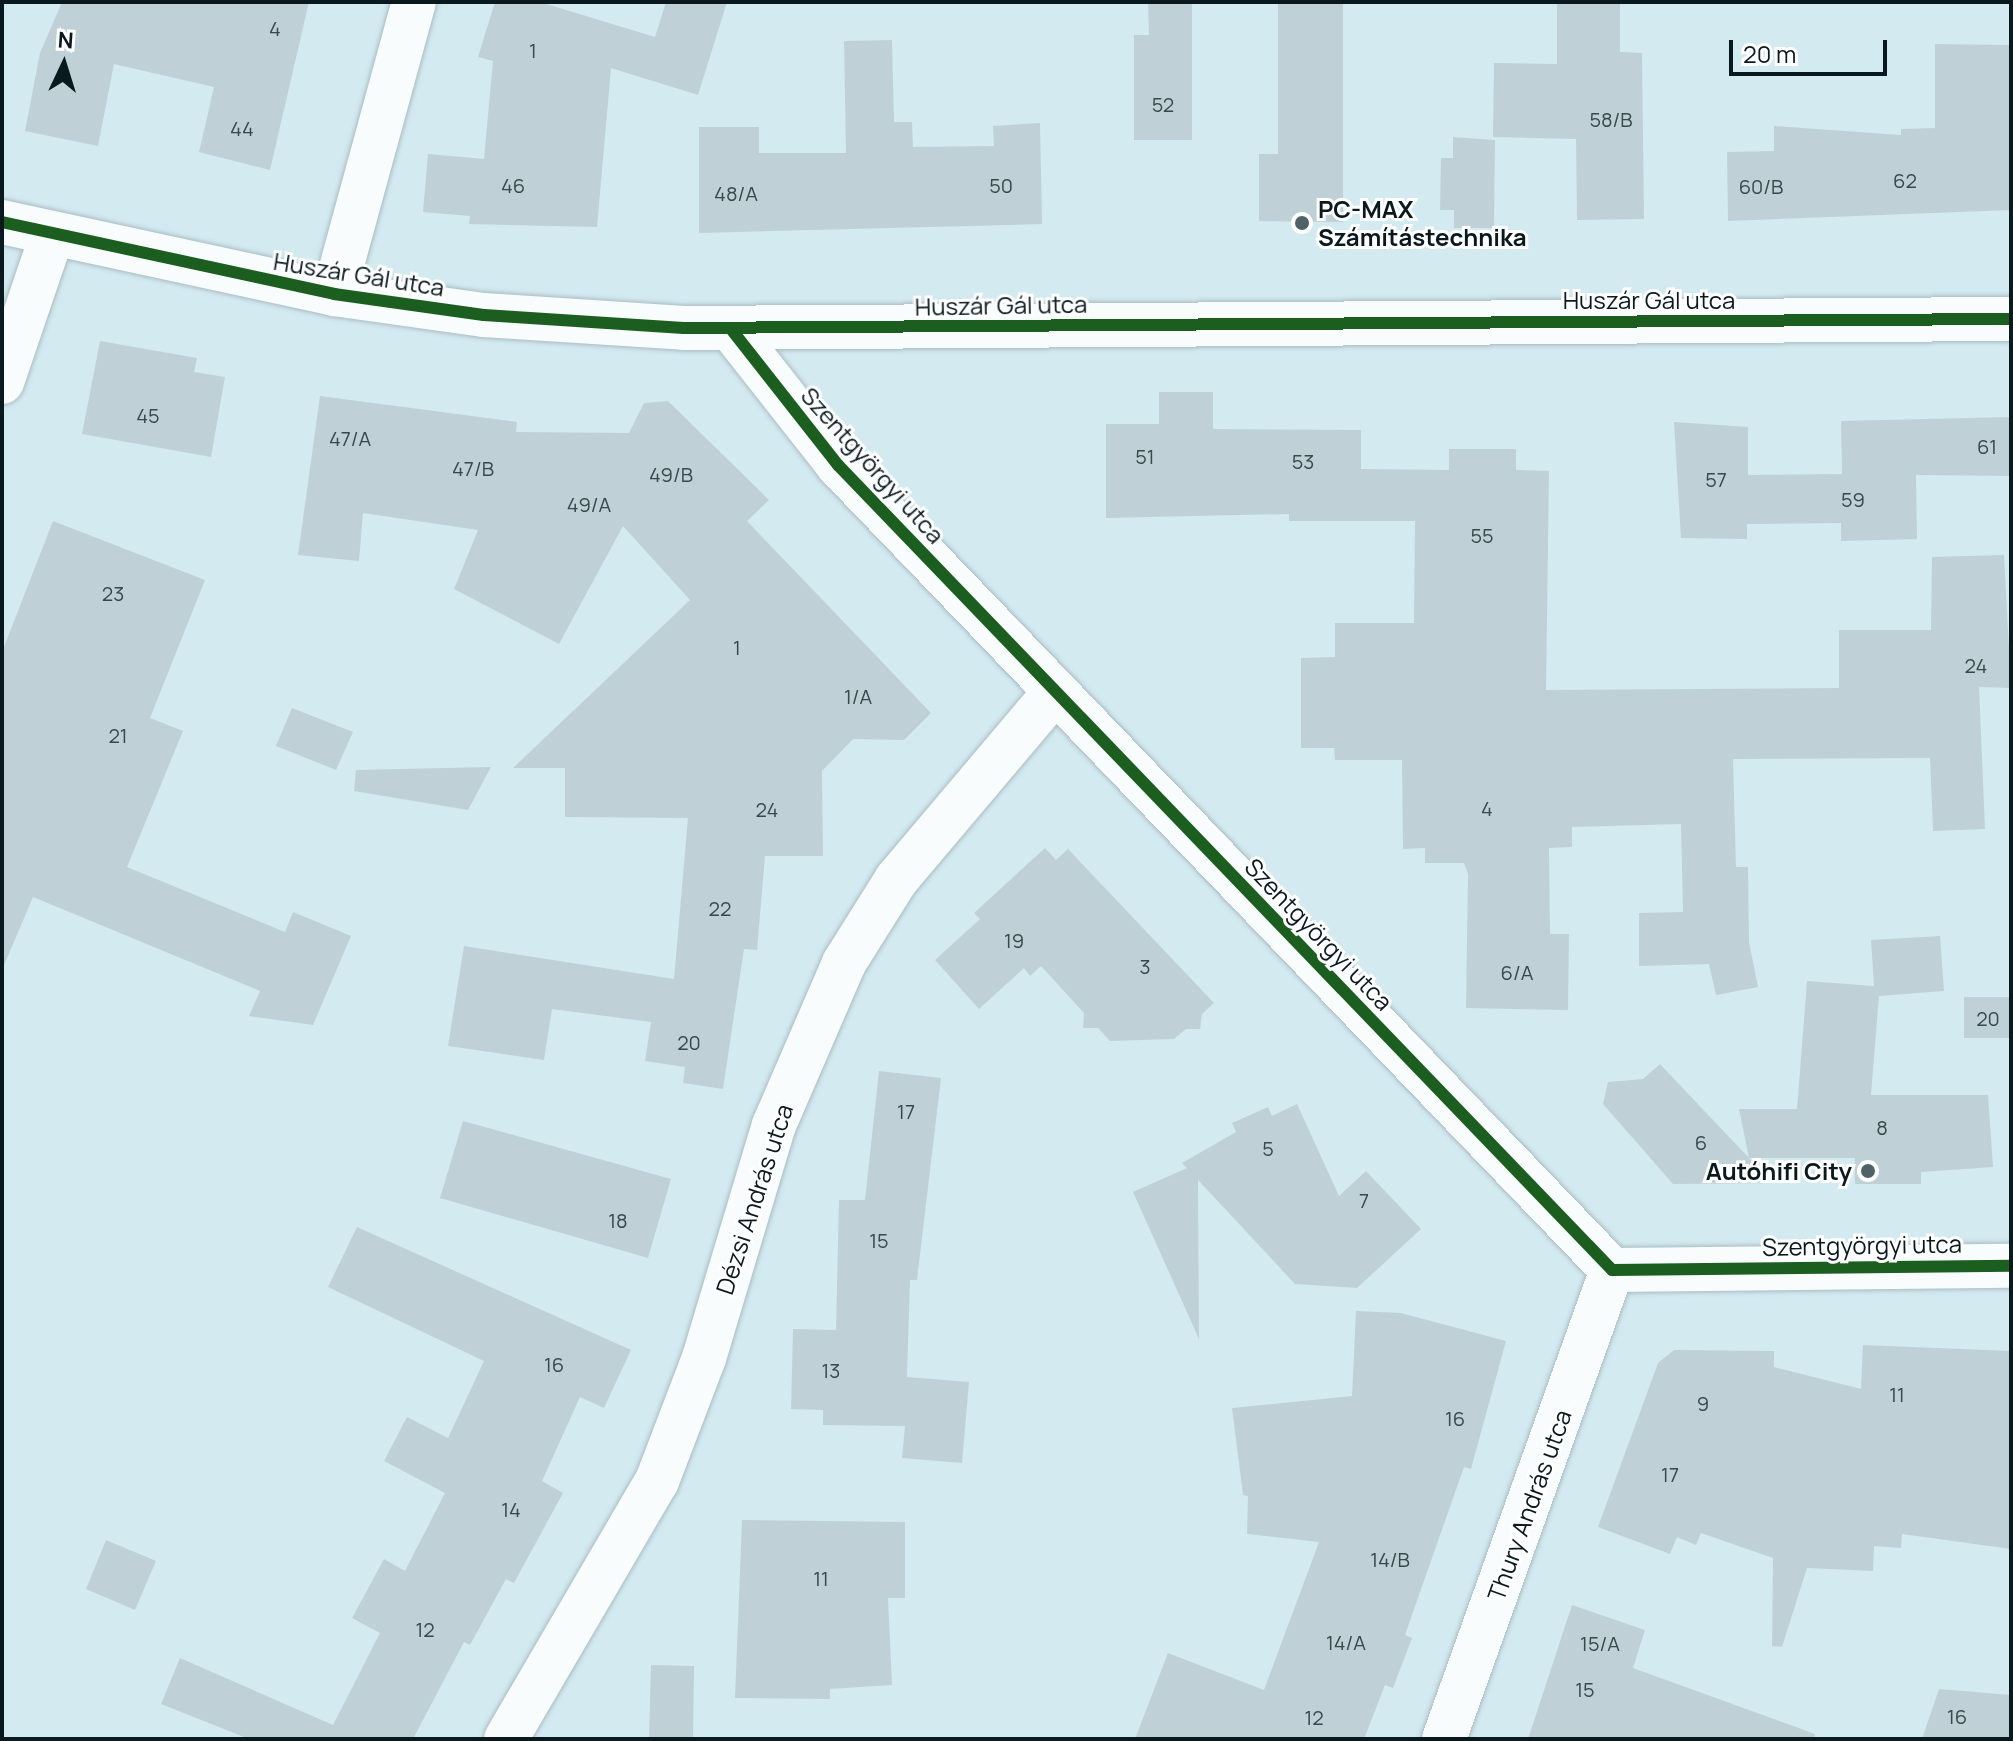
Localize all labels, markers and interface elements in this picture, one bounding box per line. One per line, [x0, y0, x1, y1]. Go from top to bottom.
house number: 4 [269, 16, 281, 40]
north arrow [24, 24, 104, 104]
scale bar [1733, 24, 1891, 74]
text: N [57, 25, 75, 56]
text: 20 m [1743, 37, 1796, 70]
house number: 1 [529, 38, 537, 62]
house number: 52 [1152, 92, 1174, 116]
house number: 58/B [1589, 107, 1633, 131]
house number: 44 [230, 116, 254, 140]
house number: 62 [1893, 168, 1917, 192]
house number: 46 [501, 173, 525, 197]
house number: 50 [989, 173, 1013, 197]
house number: 60/B [1739, 174, 1783, 198]
house number: 48/A [714, 181, 758, 205]
place label: PC-MAX Számítástechnika [1318, 195, 1527, 251]
marker: PC-MAX Számítástechnika [1293, 214, 1311, 232]
street label: Huszár Gál utca [271, 246, 447, 302]
street label: Huszár Gál utca [1563, 286, 1735, 314]
street label: Huszár Gál utca [914, 289, 1088, 321]
street label: Szentgyörgyi utca [795, 381, 951, 549]
house number: 45 [136, 403, 160, 427]
house number: 47/A [329, 426, 371, 450]
house number: 61 [1977, 434, 1997, 458]
house number: 51 [1135, 444, 1155, 468]
house number: 53 [1292, 449, 1314, 473]
house number: 47/B [452, 456, 494, 480]
house number: 49/B [649, 462, 693, 486]
house number: 57 [1705, 467, 1727, 491]
house number: 59 [1841, 487, 1865, 511]
house number: 49/A [567, 492, 611, 516]
house number: 55 [1470, 523, 1494, 547]
house number: 23 [102, 581, 124, 605]
house number: 1 [733, 635, 741, 659]
house number: 24 [1965, 653, 1987, 677]
house number: 1/A [844, 684, 872, 708]
house number: 21 [108, 723, 128, 747]
house number: 4 [1481, 796, 1493, 820]
house number: 24 [756, 797, 778, 821]
street label: Szentgyörgyi utca [1239, 852, 1399, 1016]
house number: 22 [709, 896, 731, 920]
house number: 19 [1004, 928, 1024, 952]
house number: 3 [1139, 954, 1151, 978]
house number: 6/A [1501, 960, 1533, 984]
house number: 20 [1976, 1006, 2000, 1030]
house number: 20 [677, 1030, 701, 1054]
house number: 17 [897, 1099, 915, 1123]
street label: Dézsi András utca [710, 1100, 798, 1298]
house number: 8 [1876, 1115, 1888, 1139]
house number: 6 [1695, 1130, 1707, 1154]
house number: 5 [1262, 1136, 1274, 1160]
place label: Autóhifi City [1706, 1157, 1852, 1185]
marker: Autóhifi City [1859, 1162, 1877, 1180]
house number: 7 [1359, 1188, 1369, 1212]
house number: 18 [608, 1208, 628, 1232]
house number: 15 [869, 1228, 889, 1252]
street label: Szentgyörgyi utca [1762, 1229, 1962, 1261]
house number: 16 [544, 1352, 564, 1376]
house number: 13 [822, 1358, 840, 1382]
house number: 11 [1889, 1382, 1905, 1406]
house number: 9 [1697, 1391, 1709, 1415]
house number: 16 [1445, 1406, 1465, 1430]
street label: Thury András utca [1481, 1406, 1577, 1604]
house number: 17 [1661, 1462, 1679, 1486]
house number: 14 [501, 1497, 521, 1521]
house number: 14/B [1370, 1547, 1410, 1571]
house number: 11 [813, 1566, 829, 1590]
house number: 12 [415, 1617, 435, 1641]
house number: 14/A [1326, 1630, 1366, 1654]
house number: 15/A [1580, 1631, 1620, 1655]
house number: 15 [1575, 1677, 1595, 1701]
house number: 16 [1947, 1704, 1967, 1728]
house number: 12 [1304, 1705, 1324, 1729]

